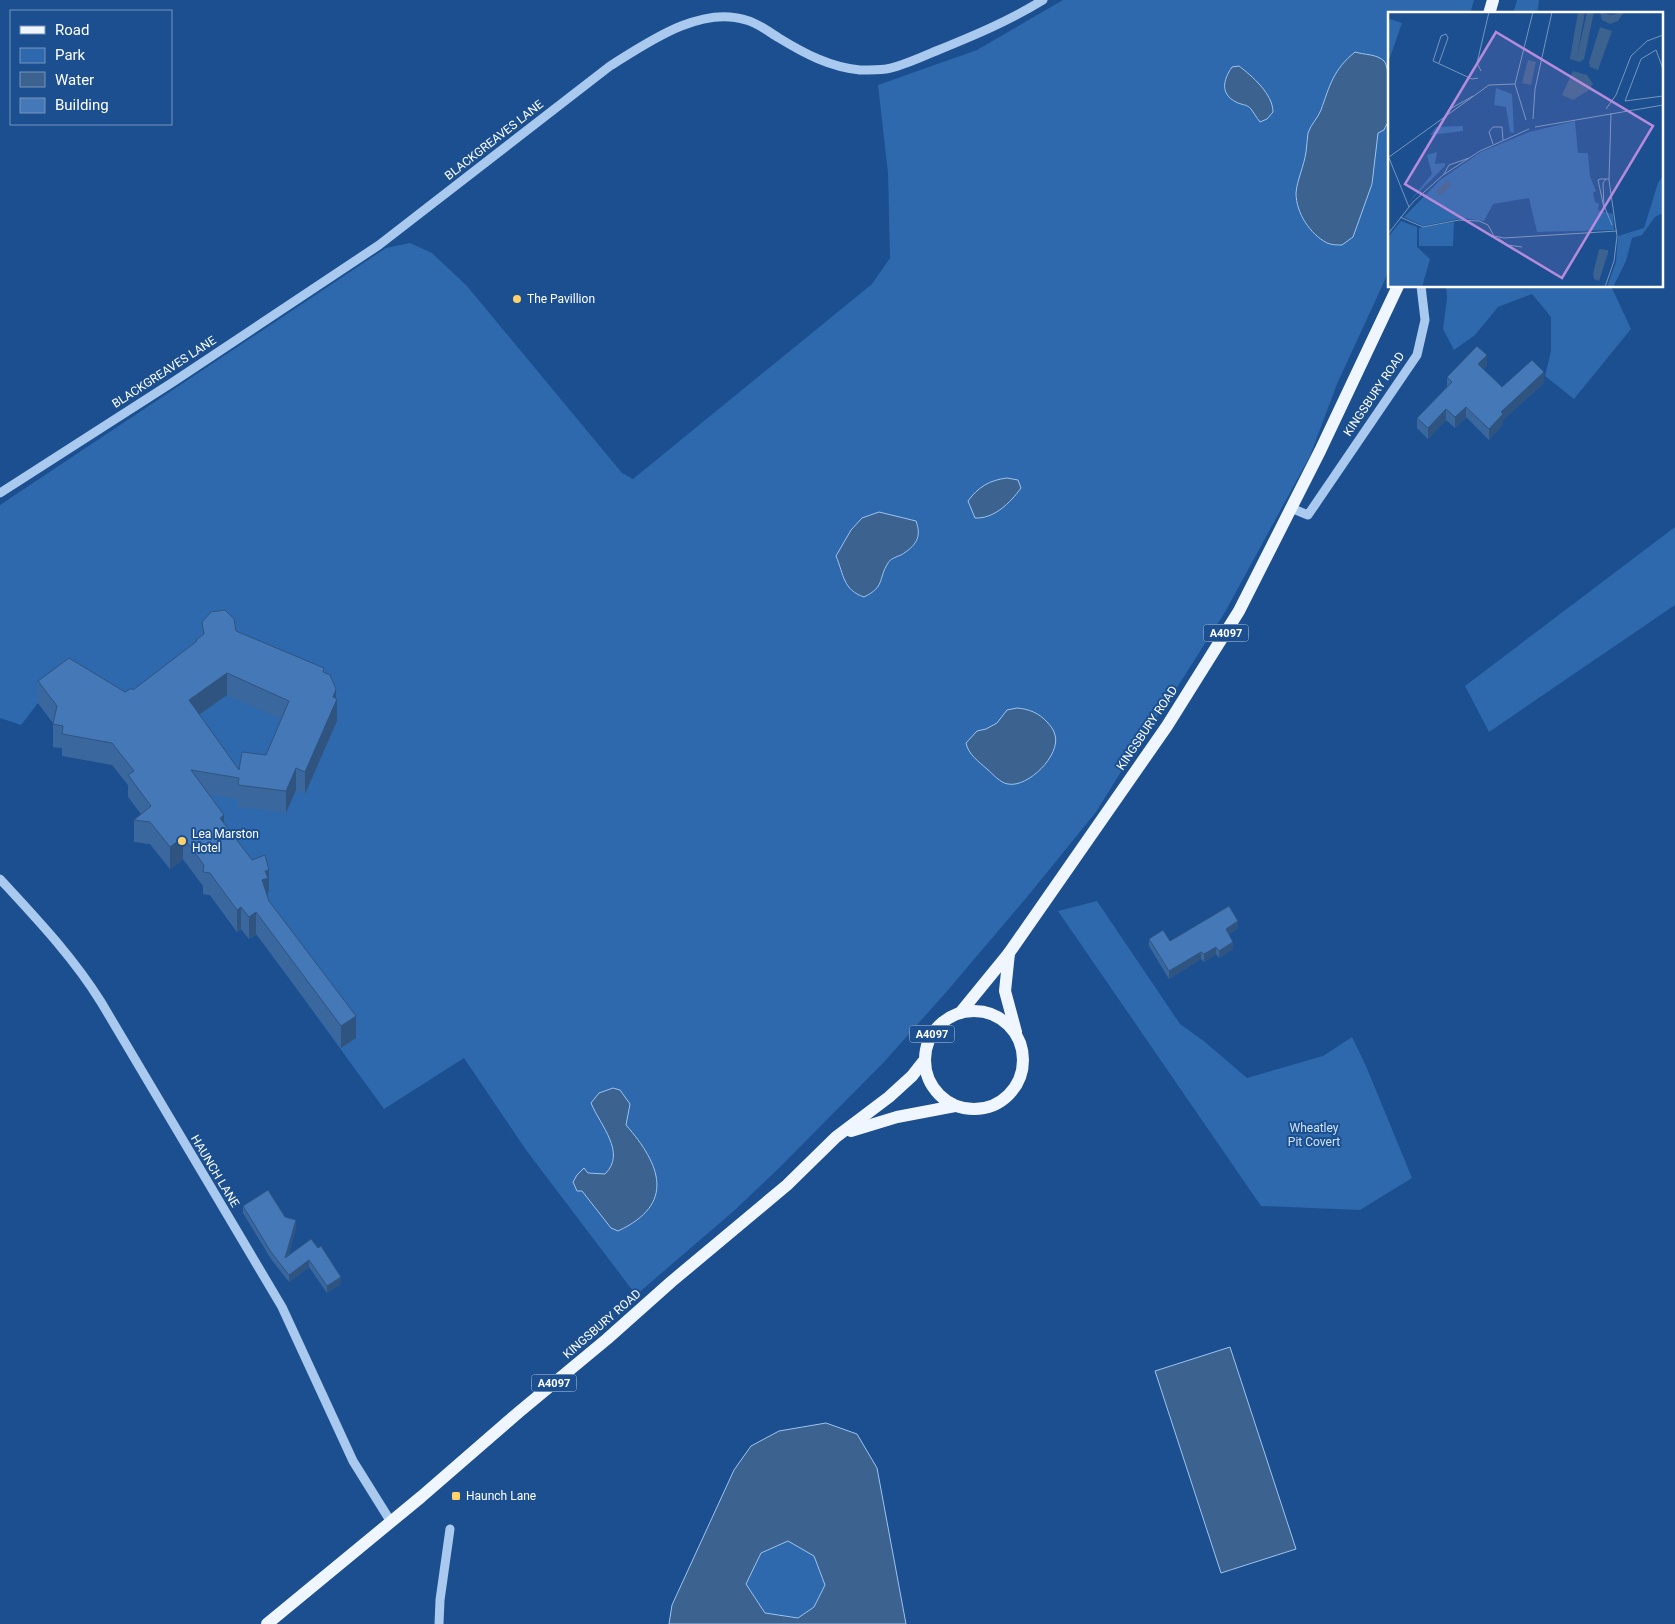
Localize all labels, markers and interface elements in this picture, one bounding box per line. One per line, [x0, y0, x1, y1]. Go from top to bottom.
legend [10, 10, 172, 125]
inset map [1388, 12, 1662, 288]
text: Road [55, 21, 89, 39]
text: Park [55, 46, 86, 64]
text: Water [55, 71, 94, 89]
text: Building [55, 96, 109, 114]
street label: BLACKGREAVES LANE [442, 97, 546, 183]
place label: The Pavillion [527, 292, 595, 306]
marker: The Pavillion [511, 293, 523, 305]
street label: BLACKGREAVES LANE [109, 333, 219, 411]
street label: KINGSBURY ROAD [1341, 349, 1407, 439]
road number: A4097 [1204, 624, 1248, 641]
street label: KINGSBURY ROAD [1114, 683, 1180, 773]
place label: Lea Marston Hotel [192, 827, 259, 855]
marker: Lea Marston Hotel [176, 835, 188, 847]
road number: A4097 [910, 1026, 954, 1042]
park label: Wheatley Pit Covert [1288, 1121, 1340, 1149]
street label: HAUNCH LANE [188, 1132, 242, 1210]
street label: KINGSBURY ROAD [560, 1286, 644, 1362]
road number: A4097 [532, 1375, 576, 1392]
place label: Haunch Lane [466, 1489, 536, 1503]
marker: Haunch Lane [450, 1490, 462, 1502]

